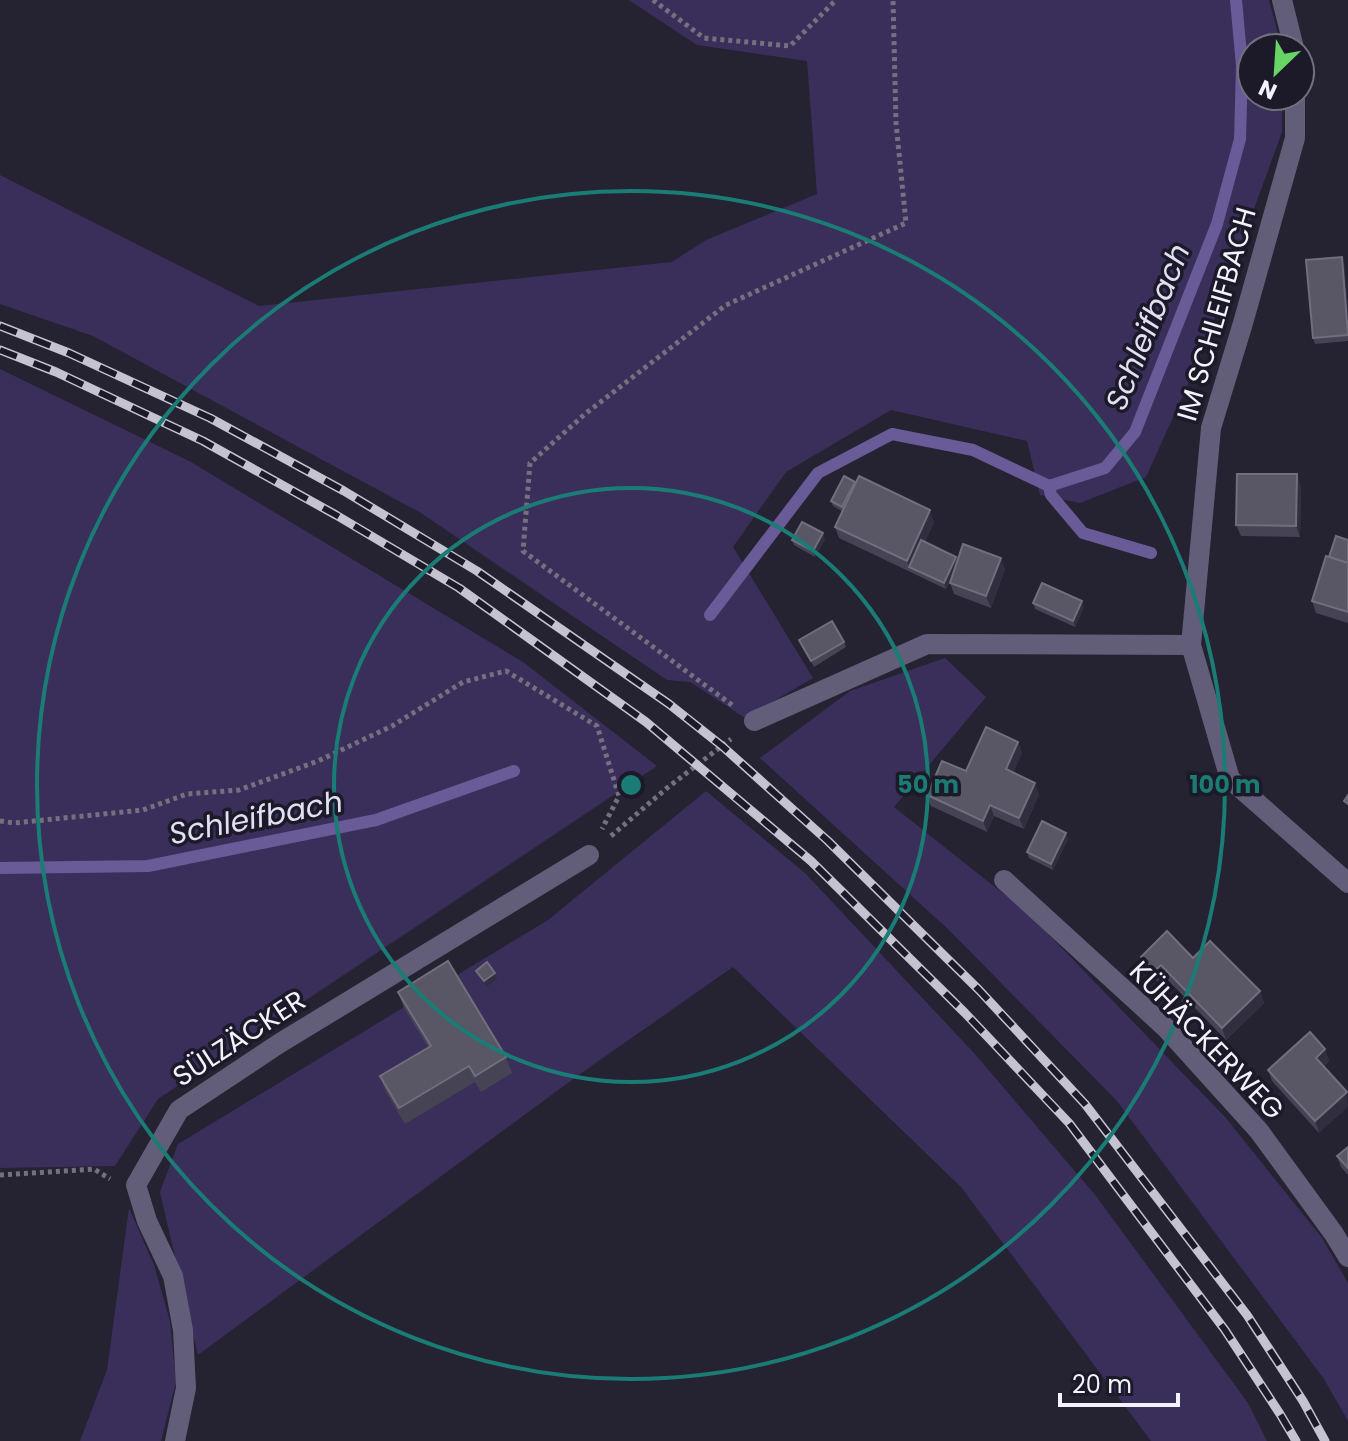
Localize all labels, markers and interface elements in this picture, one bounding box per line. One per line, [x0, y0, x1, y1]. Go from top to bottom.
north arrow [1236, 32, 1316, 112]
text: N [1254, 72, 1282, 107]
street label: IM SCHLEIFBACH [1167, 203, 1266, 425]
water label: Schleifbach [1095, 237, 1200, 416]
text: 50 m [897, 768, 959, 801]
text: 100 m [1190, 768, 1260, 801]
centre of rings [617, 771, 645, 799]
water label: Schleifbach [165, 780, 346, 855]
street label: KÜHÄCKERWEG [1121, 952, 1293, 1128]
street label: SÜLZÄCKER [165, 981, 313, 1096]
scale bar [1060, 1357, 1178, 1407]
text: 20 m [1072, 1368, 1132, 1401]

